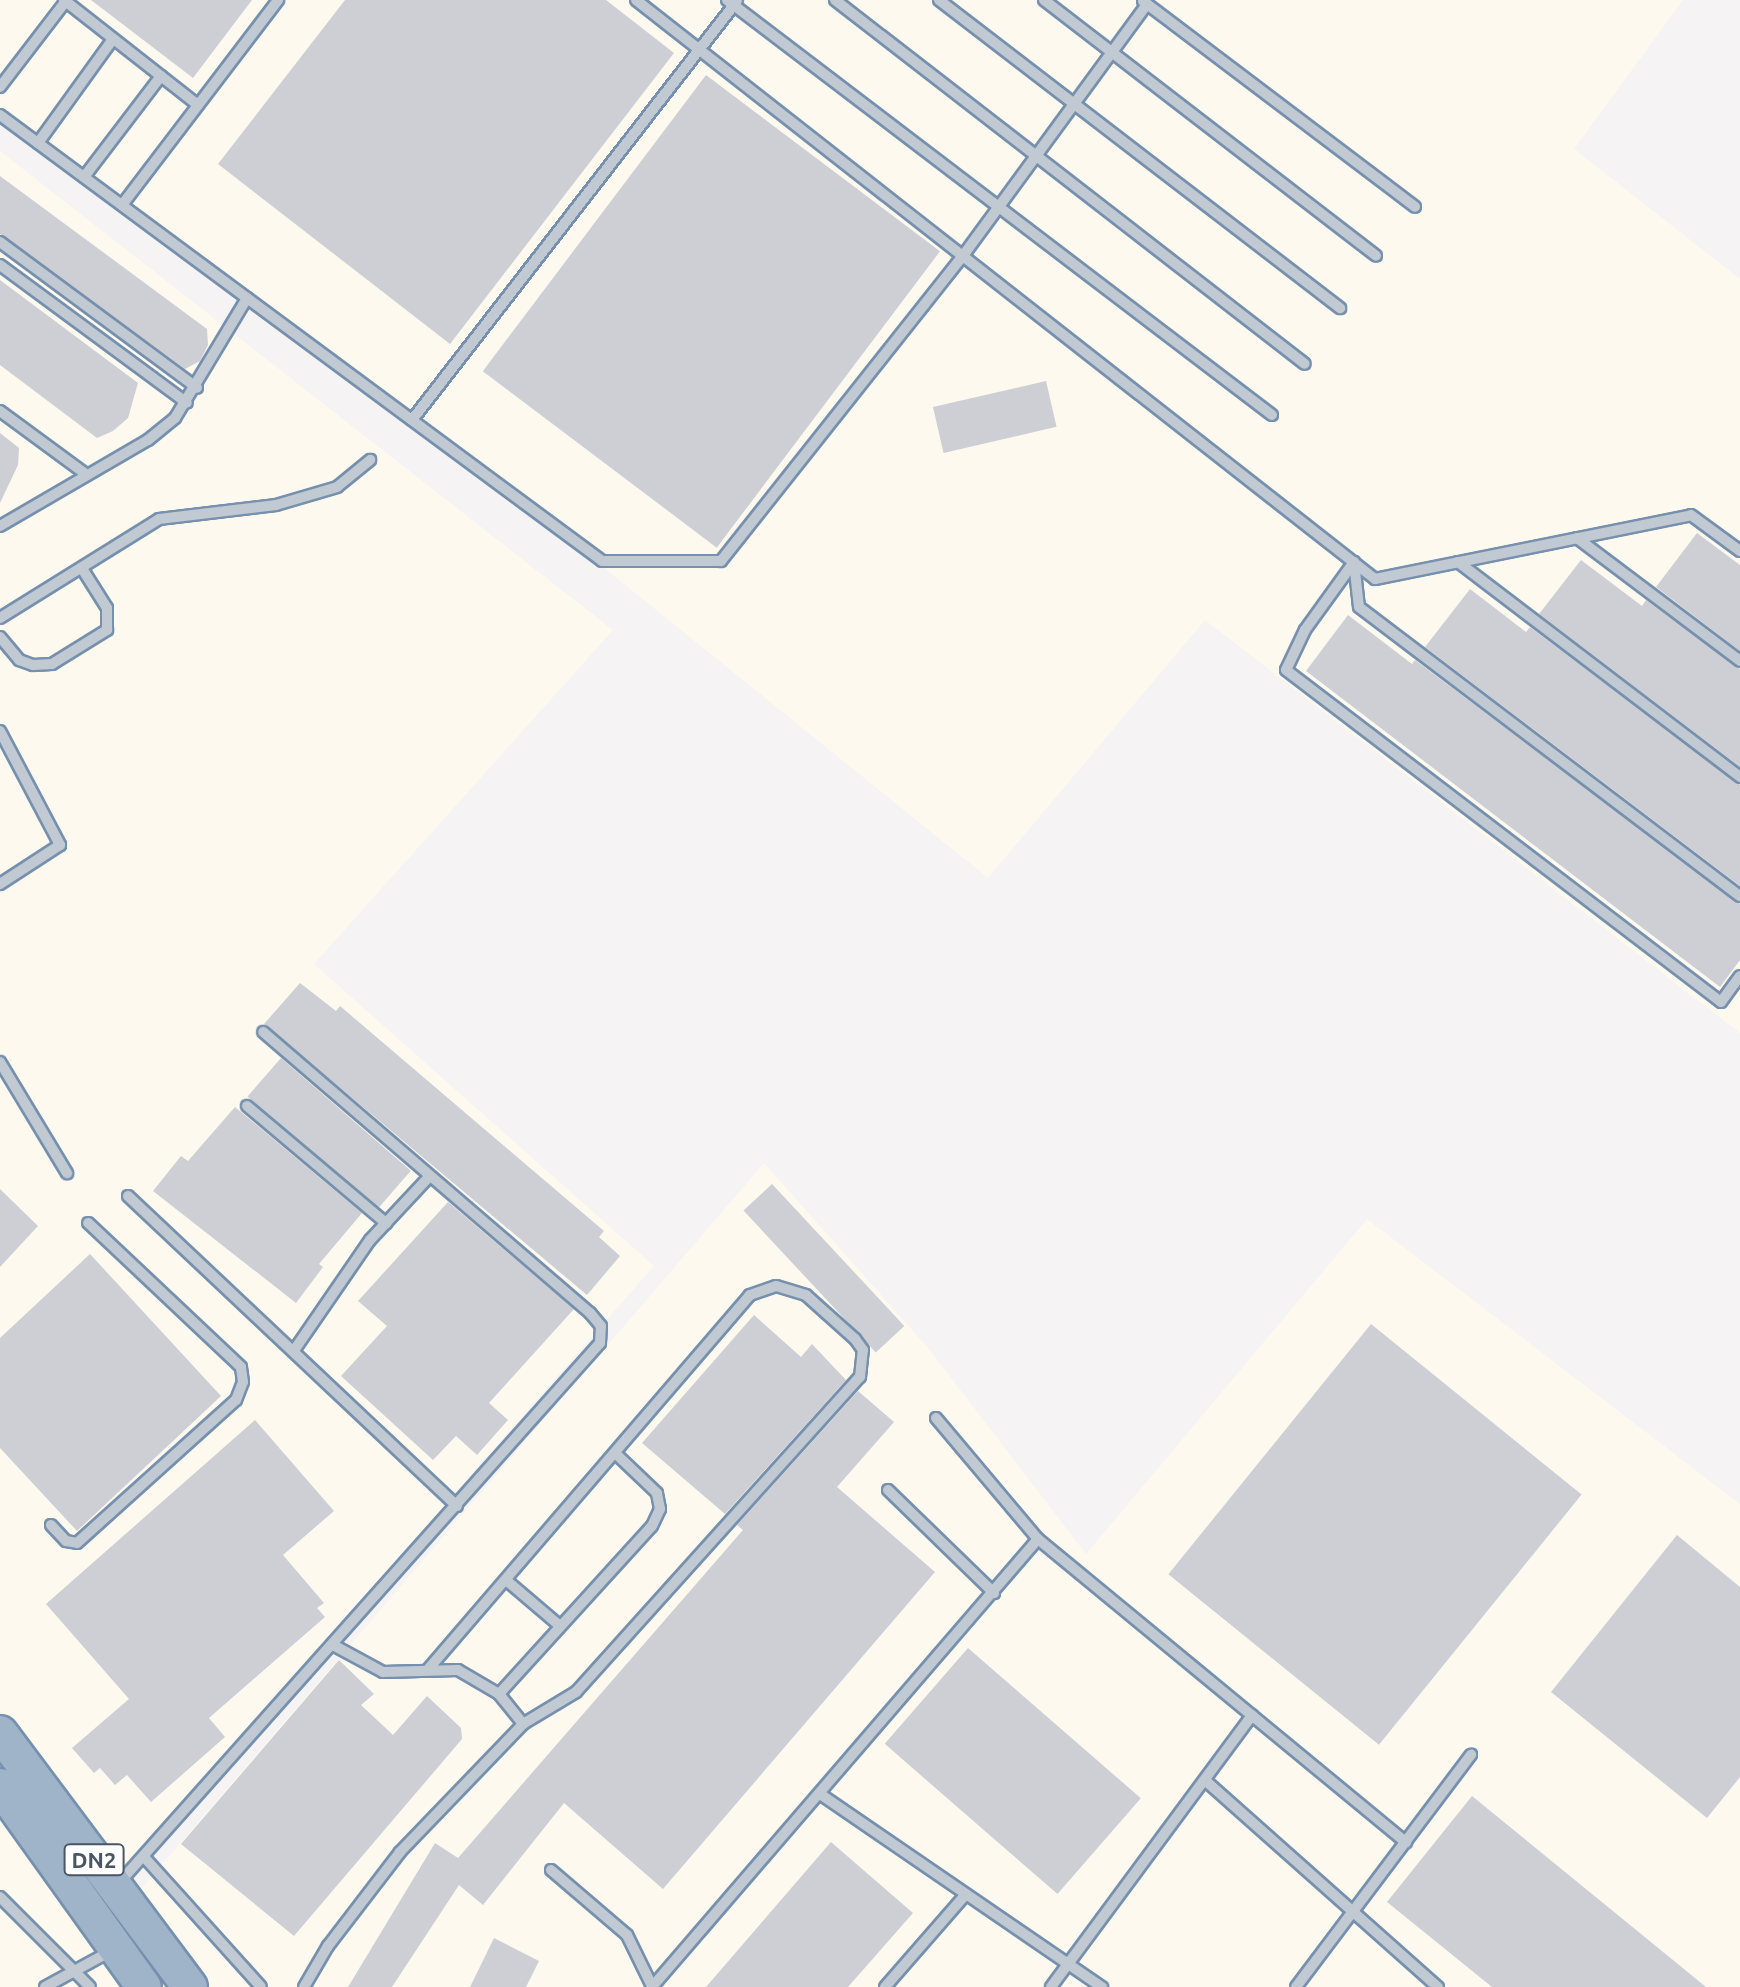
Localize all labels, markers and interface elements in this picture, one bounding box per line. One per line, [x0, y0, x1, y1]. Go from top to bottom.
road number: DN2 [62, 1842, 126, 1878]

